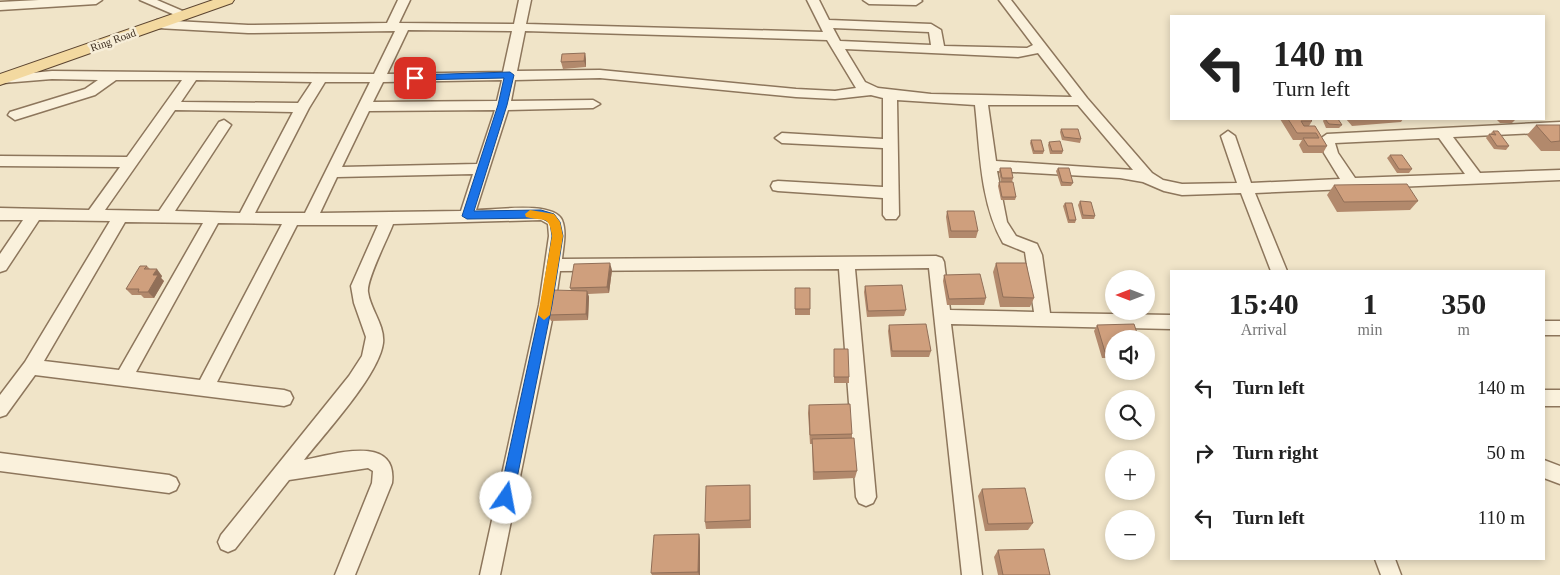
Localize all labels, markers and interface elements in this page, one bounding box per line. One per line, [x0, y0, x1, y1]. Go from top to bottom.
street label: Ring Road [89, 26, 138, 54]
icon: left [1190, 35, 1255, 100]
text: 140 m [1273, 35, 1363, 74]
pin [394, 57, 436, 99]
icon: arrive [401, 64, 429, 92]
text: Turn left [1273, 76, 1350, 101]
north arrow [1105, 270, 1155, 320]
map controls [1105, 270, 1155, 560]
text: 15:40 [1229, 287, 1299, 320]
text: 1 [1362, 287, 1377, 320]
text: 350 [1441, 287, 1486, 320]
text: Arrival [1241, 321, 1287, 338]
text: min [1358, 321, 1382, 338]
text: m [1457, 321, 1470, 338]
button: sound [1105, 330, 1155, 380]
icon: left [1190, 374, 1218, 402]
text: Turn left [1233, 377, 1305, 398]
text: 140 m [1477, 377, 1525, 398]
button: search [1105, 390, 1155, 440]
icon: right [1190, 439, 1218, 467]
text: Turn right [1233, 442, 1318, 463]
text: 50 m [1486, 442, 1525, 463]
button: + [1105, 450, 1155, 500]
position arrow [479, 471, 531, 523]
icon: left [1190, 504, 1218, 532]
text: Turn left [1233, 507, 1305, 528]
text: 110 m [1478, 507, 1525, 528]
button: − [1105, 510, 1155, 560]

